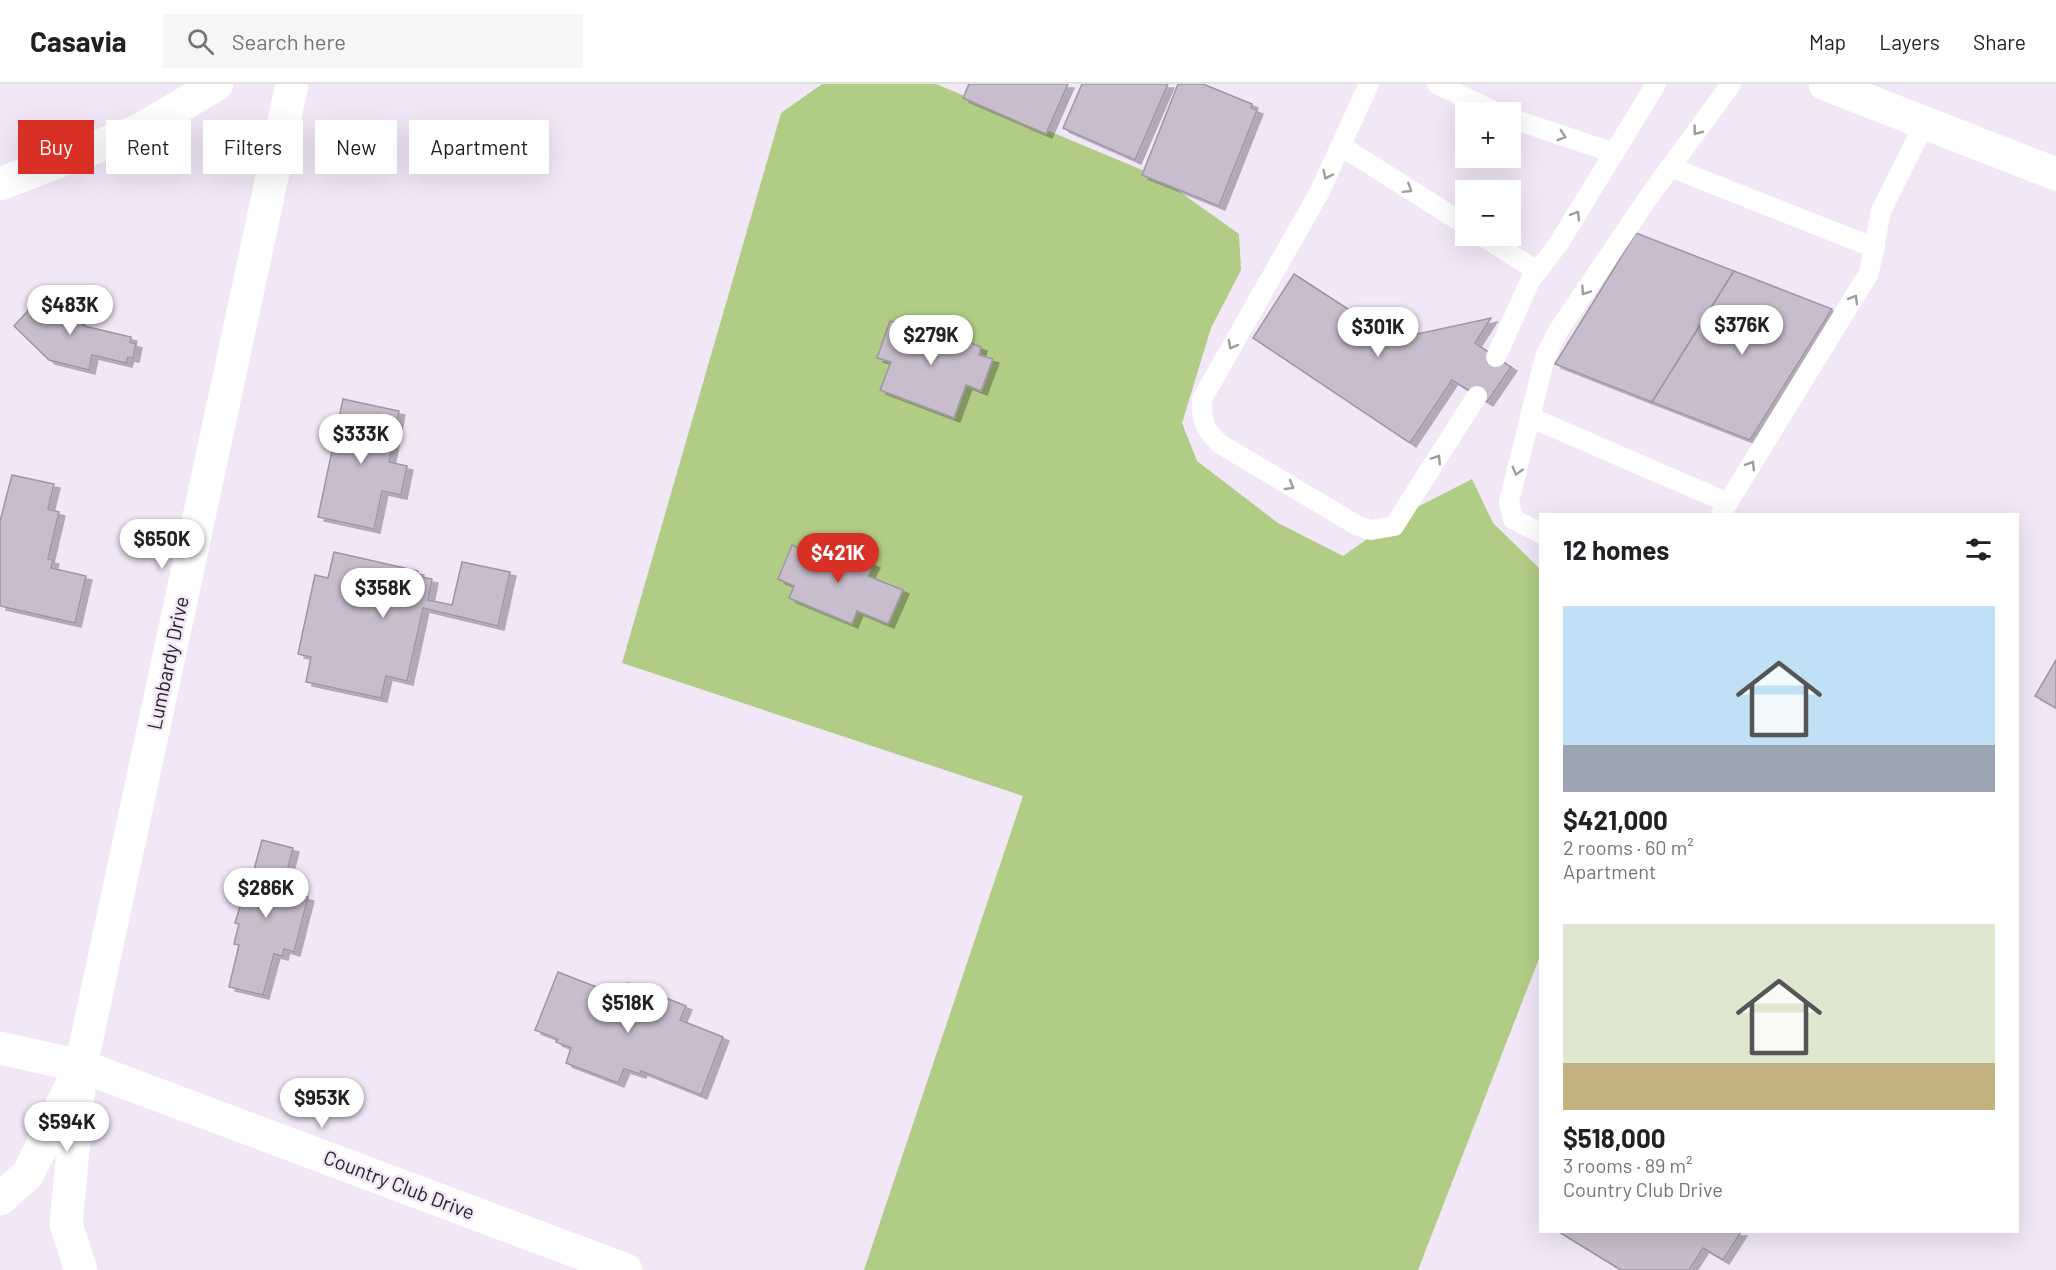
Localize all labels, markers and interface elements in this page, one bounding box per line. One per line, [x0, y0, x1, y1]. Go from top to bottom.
search box [163, 14, 583, 68]
text: Casavia [30, 24, 127, 58]
icon: search [184, 25, 217, 58]
text: Search here [232, 28, 346, 54]
text: Map [1809, 29, 1846, 54]
text: Layers [1879, 29, 1940, 54]
text: Share [1973, 29, 2026, 54]
map controls [1455, 102, 1521, 246]
button: + [1455, 102, 1521, 168]
chip: Buy [18, 120, 94, 174]
chip: Rent [106, 120, 191, 174]
chip: Filters [203, 120, 303, 174]
chip: New [315, 120, 397, 174]
chip: Apartment [409, 120, 549, 174]
one-way arrow [1693, 125, 1704, 136]
one-way arrow [1556, 129, 1567, 142]
one-way arrow [1323, 169, 1335, 180]
button: − [1455, 180, 1521, 246]
one-way arrow [1402, 181, 1412, 193]
one-way arrow [1569, 211, 1581, 221]
one-way arrow [1581, 284, 1592, 295]
pin: $483K [28, 285, 112, 336]
text: $483K [41, 292, 99, 316]
one-way arrow [1846, 294, 1857, 305]
pin: $376K [1700, 305, 1784, 356]
pin: $301K [1336, 307, 1420, 358]
text: $376K [1714, 312, 1770, 336]
text: $301K [1351, 314, 1405, 338]
pin: $279K [889, 315, 973, 366]
text: $279K [903, 322, 959, 346]
one-way arrow [1227, 339, 1239, 349]
pin: $333K [319, 414, 403, 465]
text: $333K [333, 421, 389, 445]
one-way arrow [1429, 455, 1441, 465]
one-way arrow [1744, 461, 1756, 471]
one-way arrow [1512, 465, 1524, 476]
one-way arrow [1284, 478, 1294, 490]
pin: $650K [120, 519, 204, 570]
text: $650K [134, 526, 190, 550]
pin: $421K [796, 533, 880, 584]
icon: filters [1962, 533, 1995, 566]
text: 12 homes [1563, 534, 1669, 565]
text: $421K [811, 540, 865, 564]
pin: $358K [341, 568, 425, 619]
text: $358K [355, 575, 411, 599]
street label: Lumbardy Drive [141, 594, 193, 732]
icon: home [1725, 645, 1833, 753]
text: $421,000 [1563, 804, 1668, 835]
text: 2 rooms · 60 m² [1563, 835, 1694, 859]
text: Apartment [1563, 859, 1656, 883]
pin: $286K [224, 868, 308, 919]
text: $286K [238, 875, 294, 899]
icon: home [1725, 963, 1833, 1071]
pin: $518K [586, 983, 670, 1034]
text: $518K [602, 990, 654, 1014]
pin: $953K [280, 1078, 364, 1129]
text: $953K [294, 1085, 350, 1109]
pin: $594K [25, 1102, 109, 1153]
text: $594K [38, 1109, 96, 1133]
text: $518,000 [1563, 1122, 1666, 1153]
street label: Country Club Drive [320, 1144, 478, 1224]
text: 3 rooms · 89 m² [1563, 1153, 1693, 1177]
text: Country Club Drive [1563, 1177, 1723, 1201]

